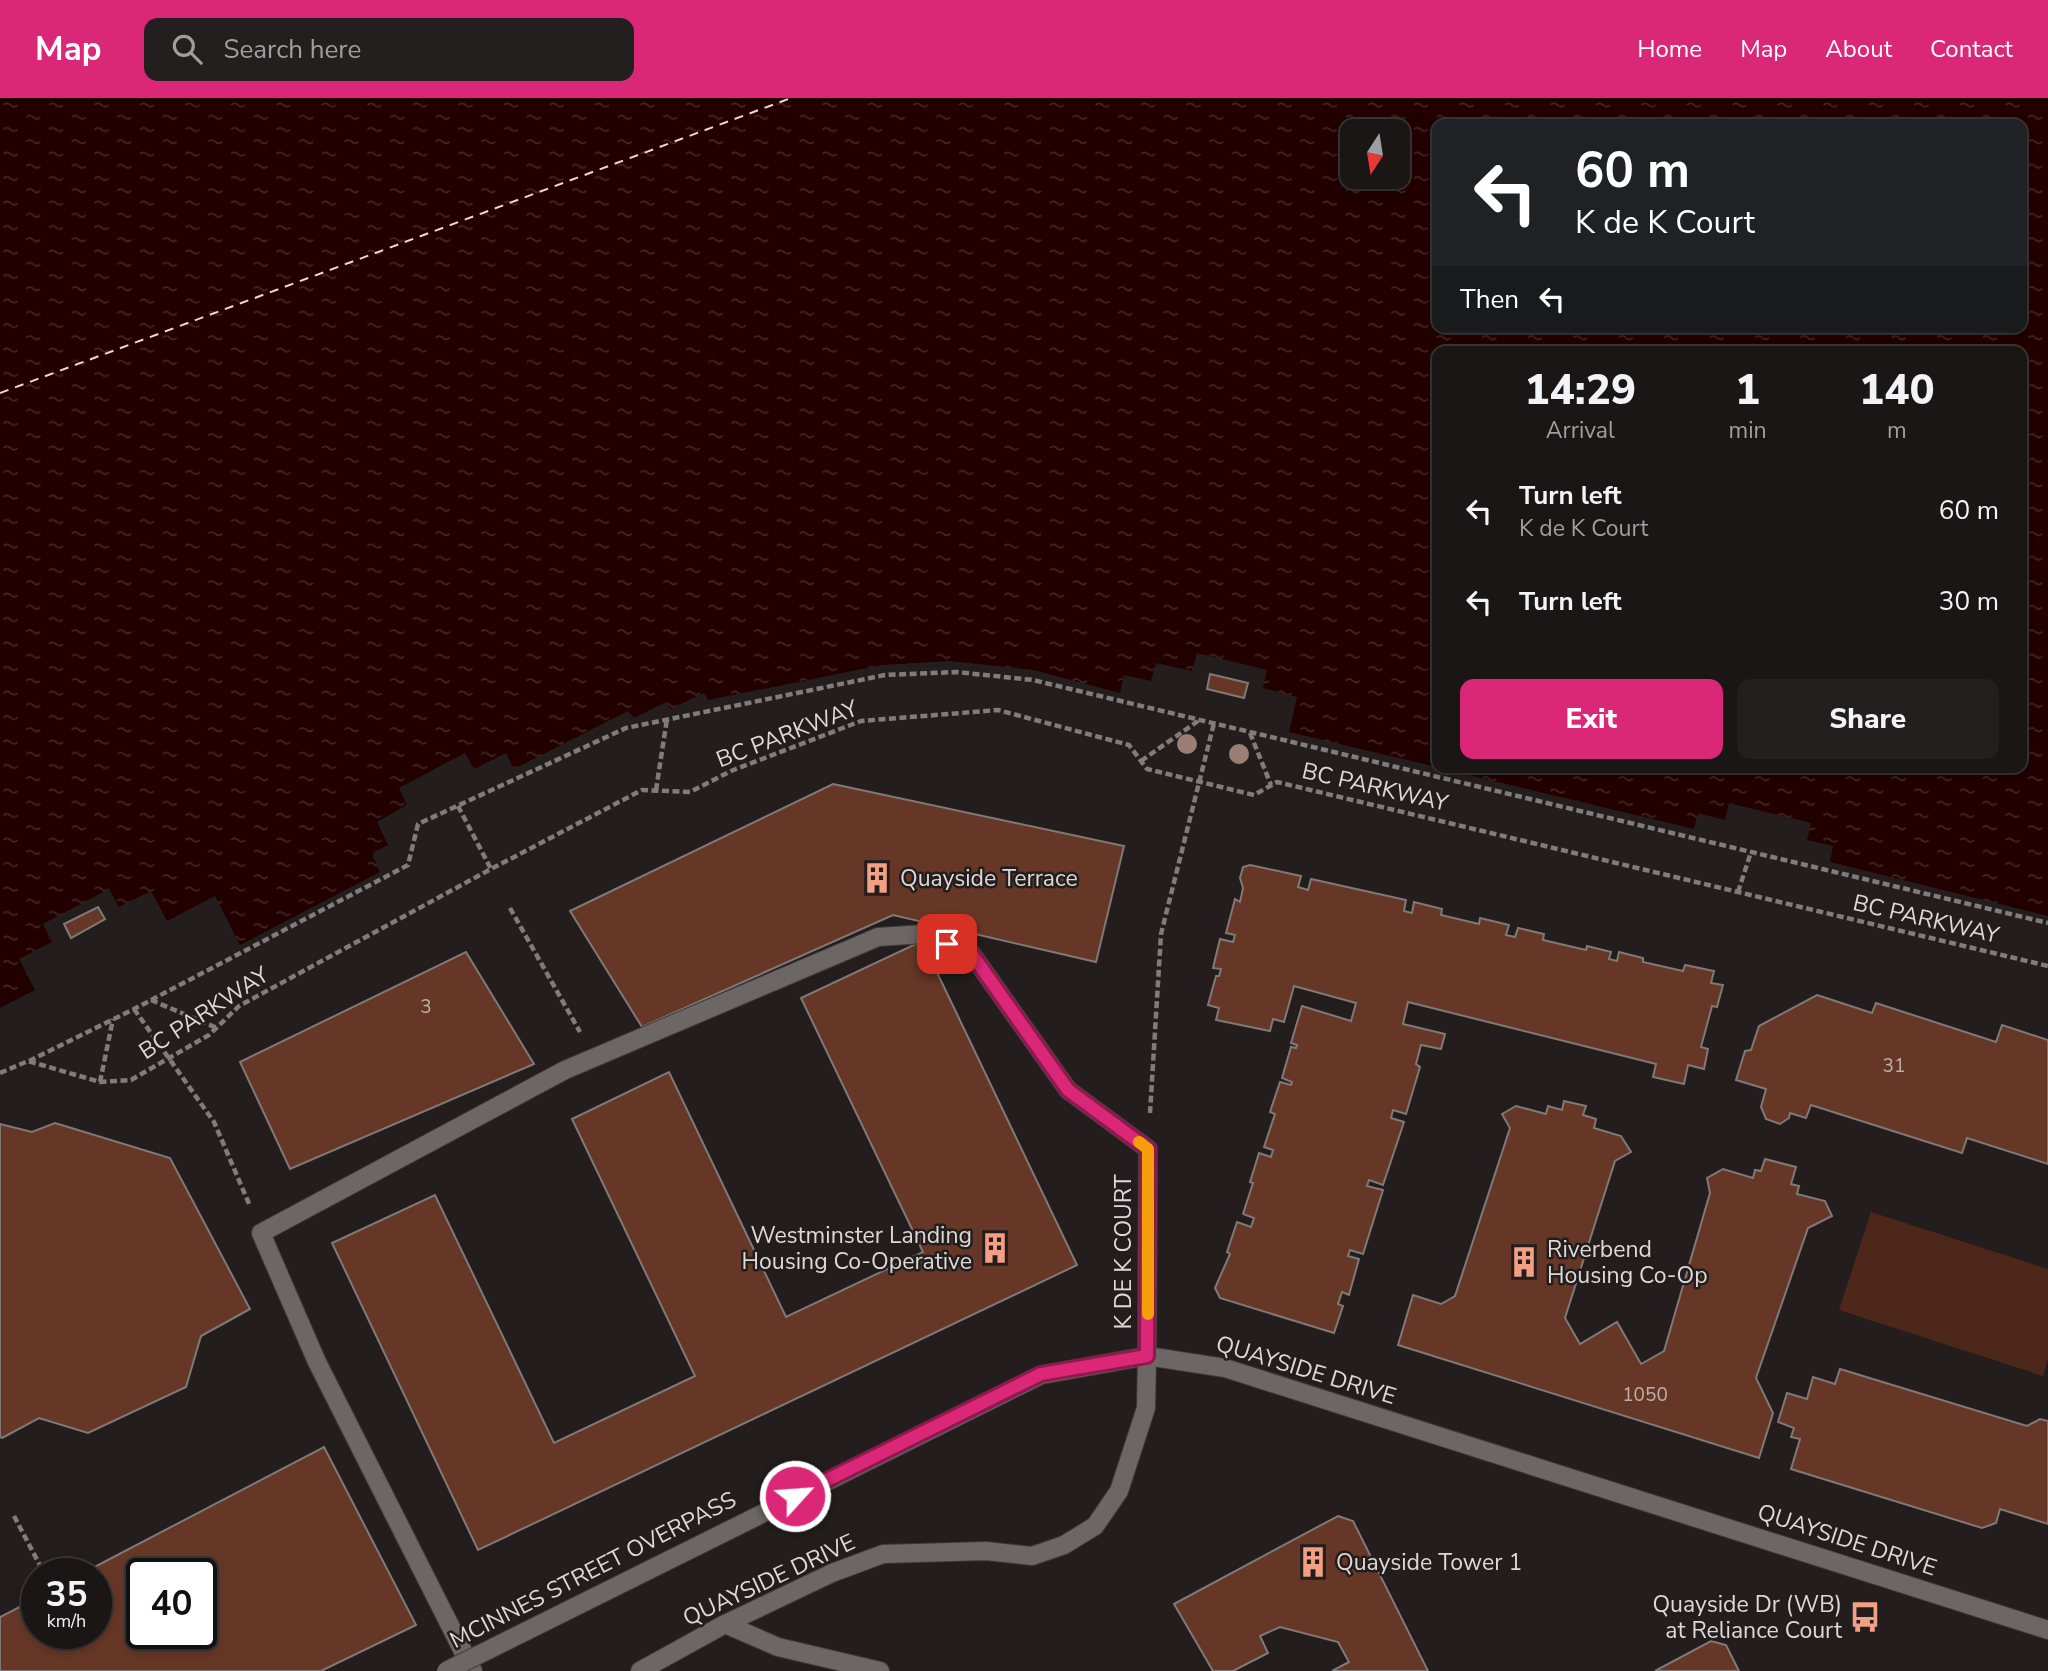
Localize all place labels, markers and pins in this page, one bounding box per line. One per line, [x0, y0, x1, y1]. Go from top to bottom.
building icon: Quayside Terrace [860, 861, 894, 895]
place label: Quayside Terrace [900, 863, 1078, 894]
pin [917, 914, 977, 974]
place label: Westminster Landing Housing Co-Operative [742, 1220, 972, 1277]
building icon: Westminster Landing Housing Co-Operative [978, 1231, 1012, 1265]
place label: Riverbend Housing Co-Op [1547, 1234, 1708, 1291]
building icon: Riverbend Housing Co-Op [1507, 1245, 1541, 1279]
building icon: Quayside Tower 1 [1296, 1545, 1330, 1579]
place label: Quayside Tower 1 [1336, 1547, 1522, 1578]
place label: Quayside Dr (WB) at Reliance Court [1652, 1589, 1843, 1646]
bus stop icon: Quayside Dr (WB) at Reliance Court [1848, 1600, 1882, 1634]

